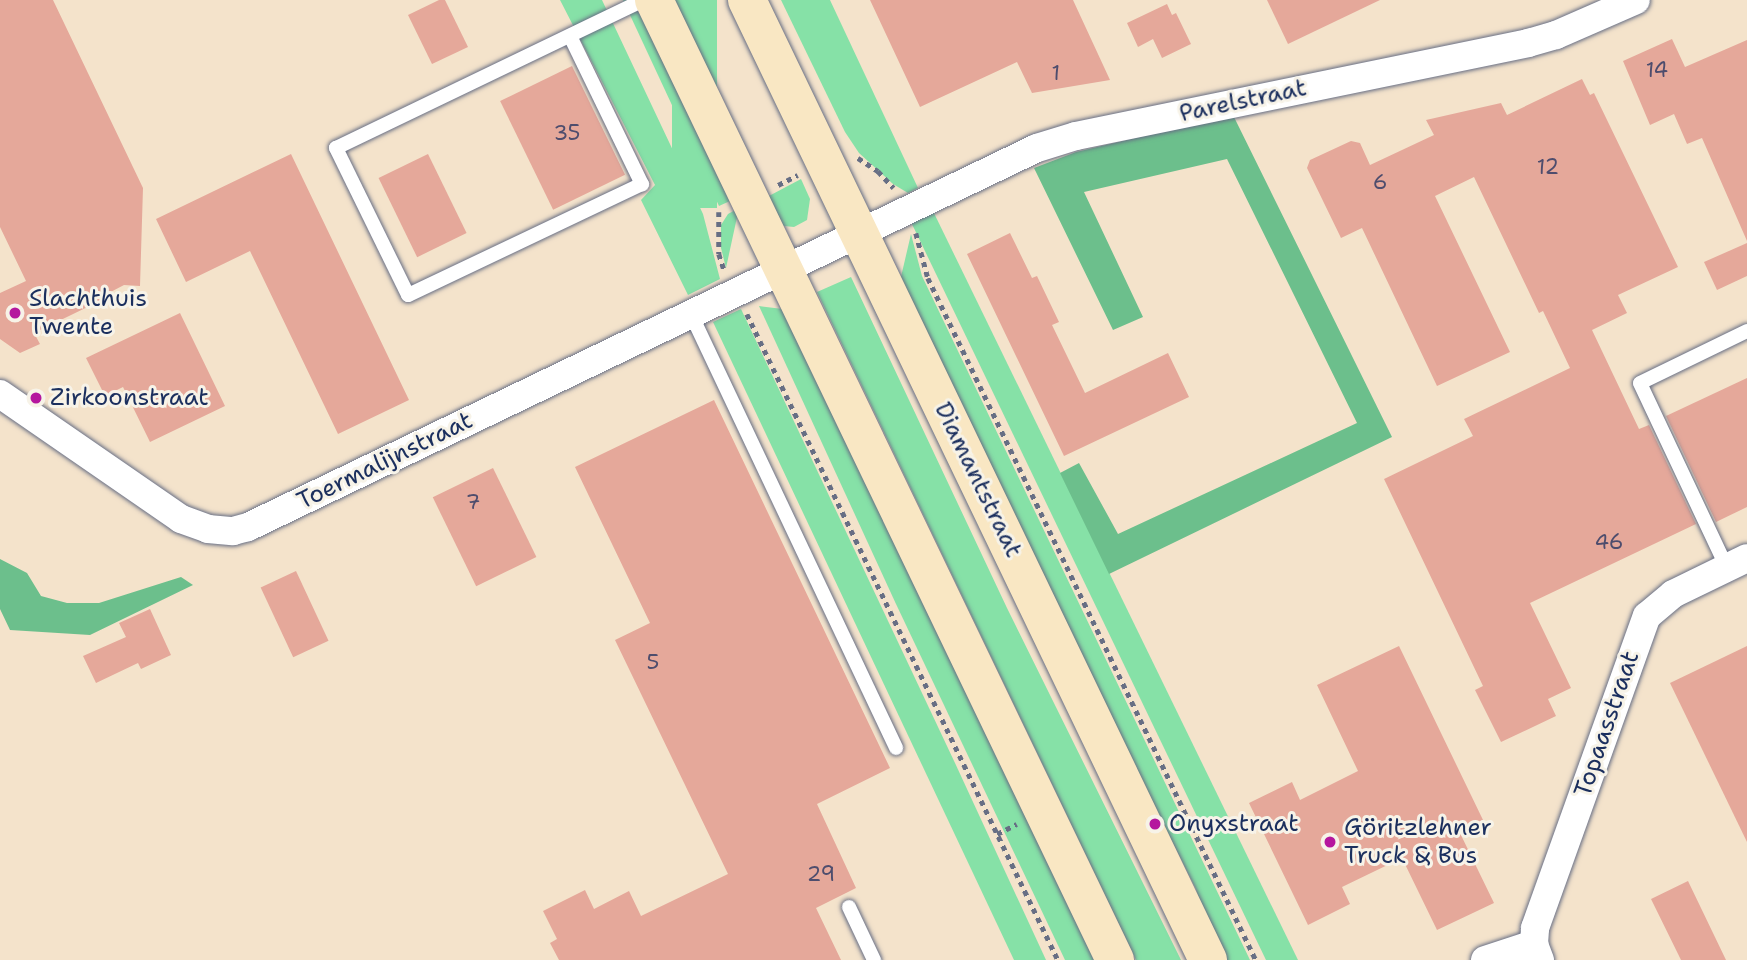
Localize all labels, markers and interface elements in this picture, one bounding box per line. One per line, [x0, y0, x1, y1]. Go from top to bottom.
house number: 14 [1646, 57, 1668, 83]
house number: 1 [1052, 60, 1060, 86]
street label: Parelstraat [1177, 73, 1309, 129]
house number: 35 [554, 120, 580, 146]
house number: 12 [1537, 154, 1559, 180]
house number: 6 [1373, 169, 1387, 195]
place label: Slachthuis Twente [29, 285, 147, 341]
marker: Slachthuis Twente [7, 305, 23, 321]
place label: Zirkoonstraat [50, 384, 209, 412]
marker: Zirkoonstraat [28, 390, 44, 406]
street label: Diamantstraat [928, 398, 1028, 562]
street label: Toermalijnstraat [293, 406, 477, 516]
house number: 7 [466, 489, 480, 515]
house number: 46 [1595, 529, 1623, 555]
street label: Topaasstraat [1569, 647, 1645, 801]
house number: 5 [647, 649, 659, 675]
place label: Onyxstraat [1169, 810, 1299, 838]
place label: Göritzlehner Truck & Bus [1344, 814, 1492, 870]
marker: Onyxstraat [1147, 816, 1163, 832]
marker: Göritzlehner Truck & Bus [1322, 834, 1338, 850]
house number: 29 [807, 861, 835, 887]

